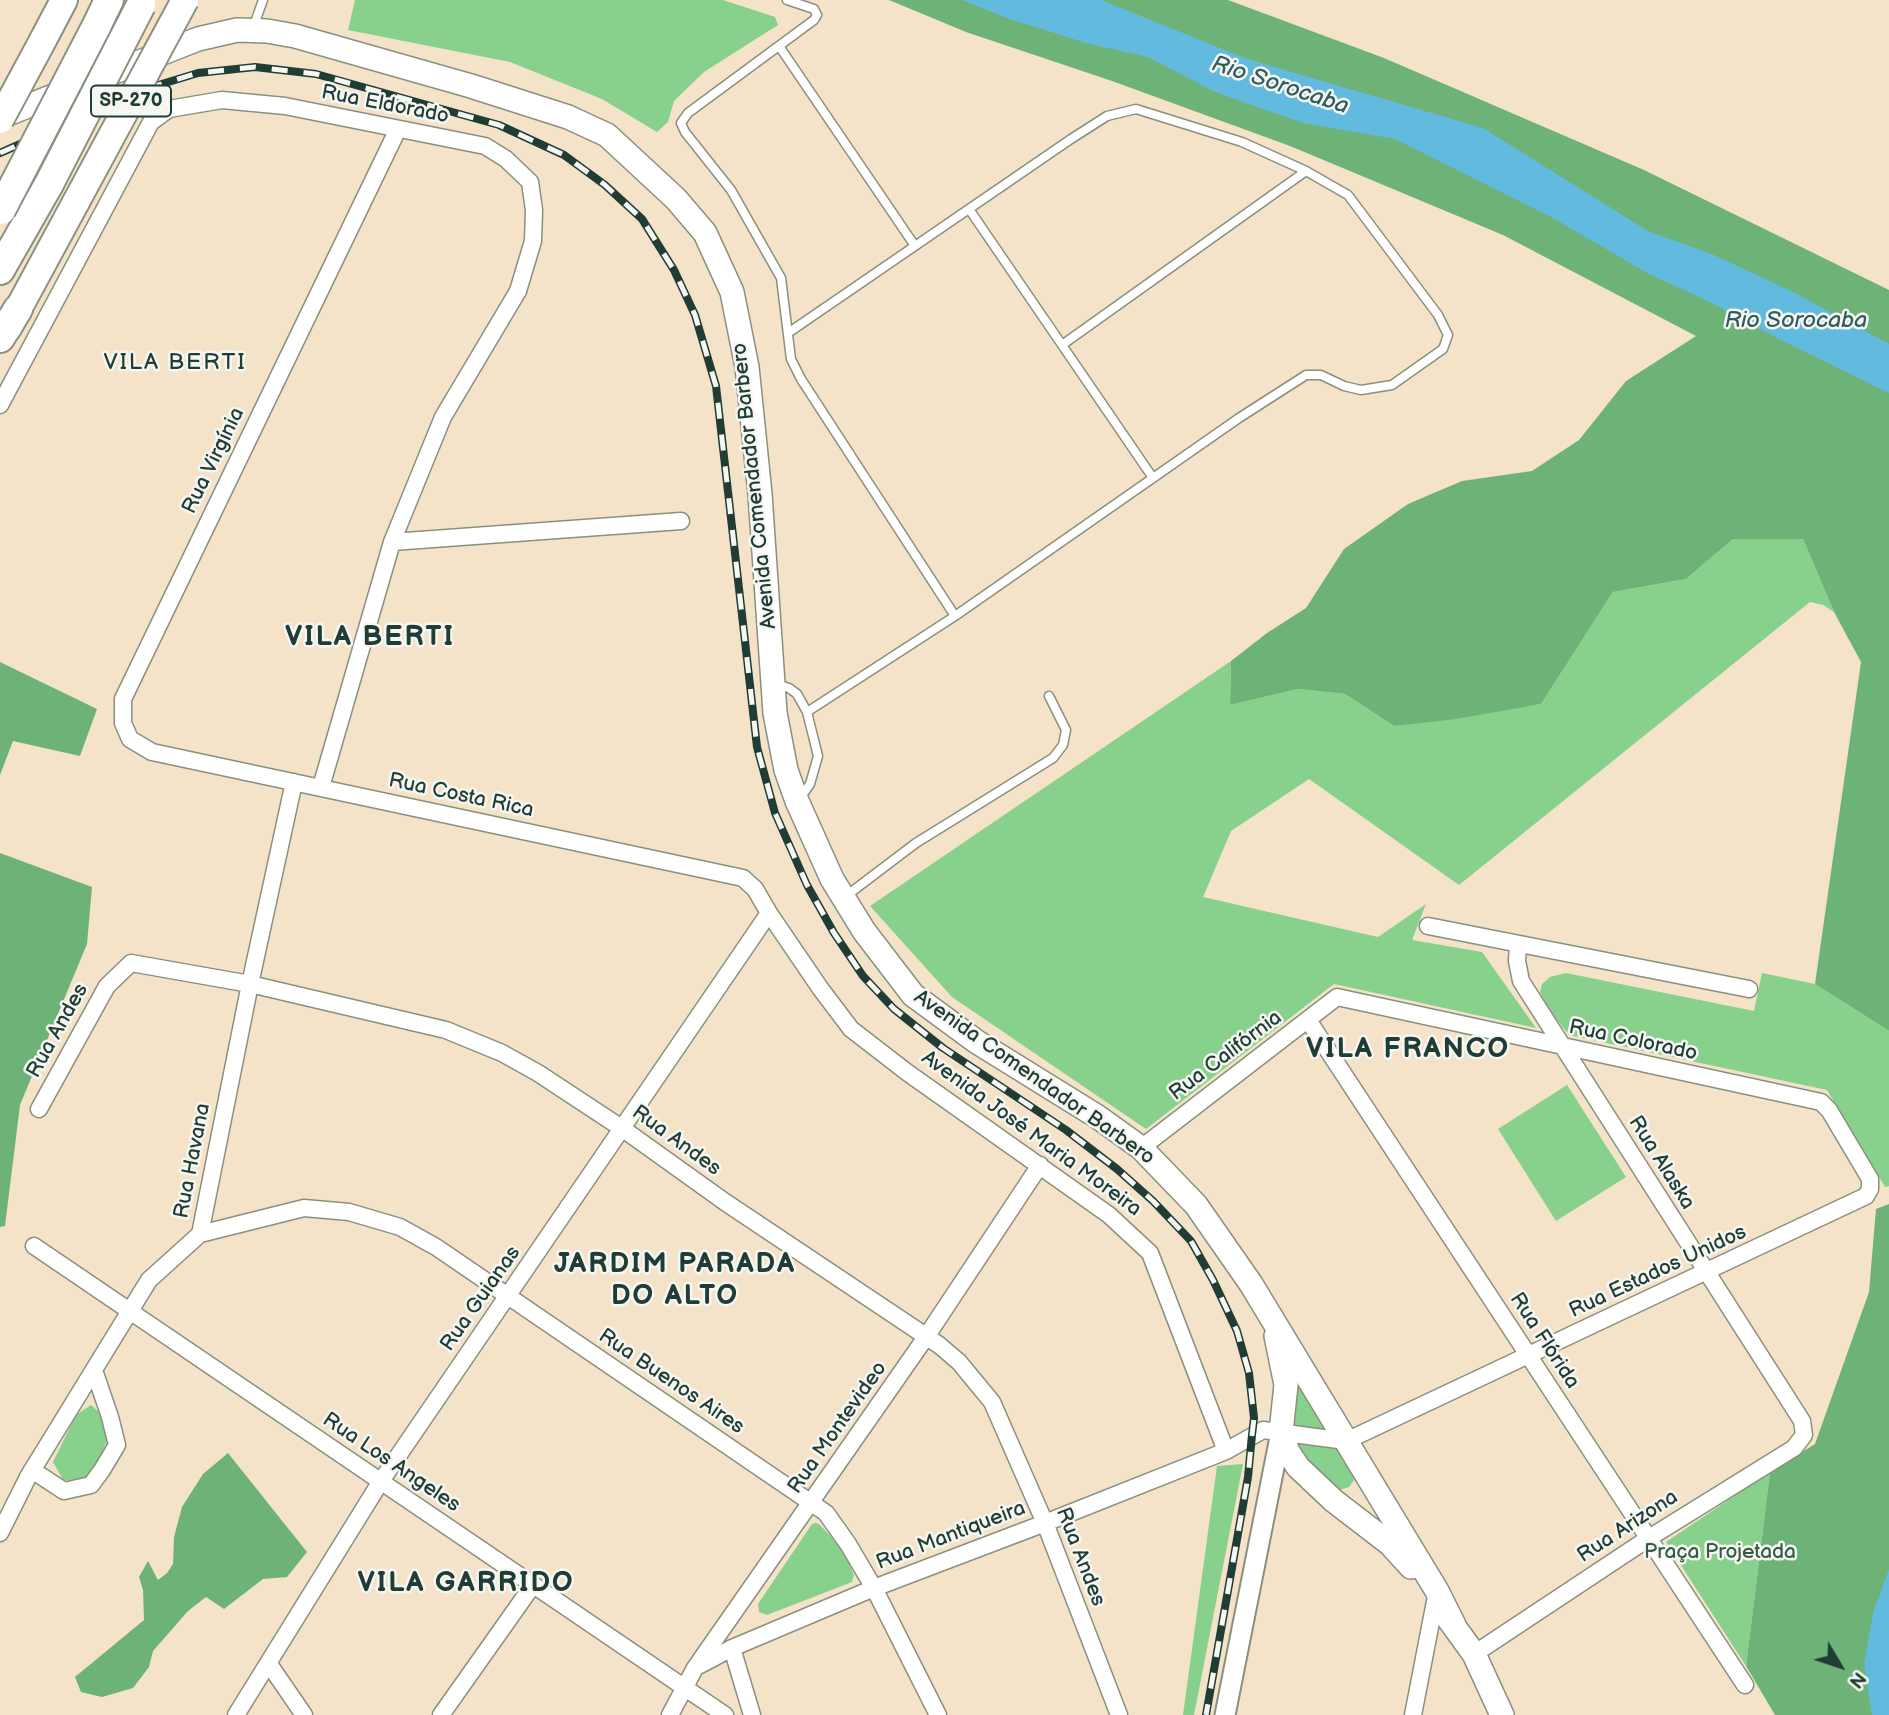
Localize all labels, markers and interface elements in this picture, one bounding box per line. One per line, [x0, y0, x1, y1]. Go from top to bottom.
water label: Rio Sorocaba [1208, 51, 1352, 121]
street label: Rua Eldorado [319, 80, 451, 130]
road number: SP-270 [91, 86, 171, 116]
water label: Rio Sorocaba [1725, 307, 1867, 335]
street label: Avenida Comendador Barbero [727, 342, 783, 630]
district label: VILA BERTI [105, 349, 245, 377]
street label: Rua Virgínia [177, 404, 251, 518]
district label: VILA BERTI [286, 621, 454, 655]
street label: Rua Costa Rica [386, 768, 536, 824]
street label: Rua Andes [22, 980, 94, 1082]
street label: Avenida Comendador Barbero [909, 985, 1159, 1171]
street label: Rua Califórnia [1165, 1005, 1287, 1107]
street label: Rua Colorado [1567, 1015, 1699, 1067]
district label: VILA FRANCO [1307, 1033, 1509, 1067]
street label: Avenida José Maria Moreira [916, 1046, 1146, 1222]
street label: Rua Andes [627, 1100, 725, 1182]
street label: Rua Havana [169, 1101, 217, 1221]
street label: Rua Alaska [1622, 1112, 1700, 1214]
street label: Rua Estados Unidos [1565, 1220, 1751, 1324]
street label: Rua Guianas [436, 1242, 526, 1356]
district label: JARDIM PARADA DO ALTO [556, 1248, 794, 1314]
street label: Rua Flórida [1504, 1288, 1584, 1394]
street label: Rua Buenos Aires [593, 1324, 749, 1440]
street label: Rua Montevideo [783, 1357, 893, 1499]
street label: Rua Los Angeles [318, 1408, 464, 1518]
street label: Rua Arizona [1573, 1485, 1683, 1569]
street label: Rua Mantiqueira [873, 1496, 1029, 1576]
street label: Rua Andes [1050, 1504, 1110, 1610]
park label: Praça Projetada [1644, 1540, 1796, 1566]
district label: VILA GARRIDO [359, 1567, 573, 1601]
north arrow [1805, 1631, 1875, 1701]
text: N [1843, 1667, 1870, 1692]

